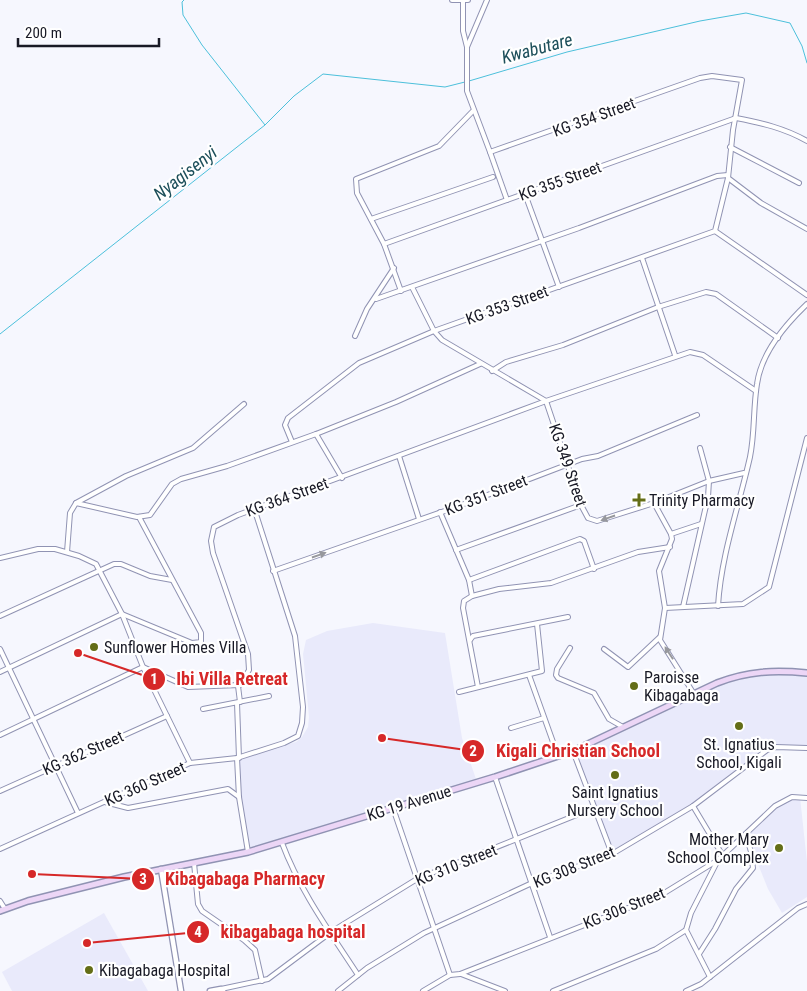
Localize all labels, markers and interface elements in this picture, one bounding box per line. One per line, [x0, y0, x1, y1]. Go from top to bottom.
scale bar [18, 15, 159, 47]
text: 200 m [25, 24, 62, 42]
water label: Kwabutare [499, 28, 575, 68]
street label: KG 354 Street [550, 93, 638, 141]
water label: Nyagisenyi [149, 141, 222, 204]
street label: KG 355 Street [516, 157, 604, 205]
street label: KG 353 Street [463, 281, 551, 329]
street label: KG 349 Street [545, 421, 591, 509]
street label: KG 351 Street [442, 471, 530, 519]
street label: KG 364 Street [243, 473, 331, 521]
place label: Trinity Pharmacy [649, 491, 755, 510]
marker: Trinity Pharmacy [633, 494, 645, 506]
one-way arrow [600, 514, 615, 522]
one-way arrow [312, 550, 327, 558]
place label: Sunflower Homes Villa [104, 638, 246, 657]
marker: Sunflower Homes Villa [88, 641, 100, 653]
one-way arrow [664, 646, 673, 659]
callout: Ibi Villa Retreat [141, 663, 298, 696]
text: Ibi Villa Retreat [176, 668, 288, 689]
place label: Paroisse Kibagabaga [644, 668, 719, 705]
text: 1 [150, 670, 158, 688]
marker: Paroisse Kibagabaga [628, 680, 640, 692]
marker: St. Ignatius School, Kigali [733, 720, 745, 732]
street label: KG 362 Street [40, 727, 127, 779]
callout: Kigali Christian School [461, 734, 670, 767]
place label: St. Ignatius School, Kigali [696, 735, 782, 772]
text: Kigali Christian School [496, 740, 660, 761]
text: 2 [469, 742, 477, 760]
street label: KG 360 Street [102, 758, 189, 810]
marker: Saint Ignatius Nursery School [609, 769, 621, 781]
street label: KG 19 Avenue [365, 781, 453, 825]
place label: Saint Ignatius Nursery School [567, 783, 663, 820]
place label: Mother Mary School Complex [667, 830, 769, 867]
street label: KG 310 Street [412, 840, 500, 890]
street label: KG 308 Street [530, 842, 618, 892]
marker: Mother Mary School Complex [773, 842, 785, 854]
callout: Kibagabaga Pharmacy [130, 862, 335, 895]
text: Kibagabaga Pharmacy [165, 868, 325, 889]
text: 3 [139, 870, 147, 888]
street label: KG 306 Street [580, 883, 668, 933]
callout: kibagabaga hospital [186, 915, 376, 948]
text: kibagabaga hospital [220, 921, 366, 942]
text: 4 [194, 923, 202, 941]
place label: Kibagabaga Hospital [99, 961, 230, 980]
marker: Kibagabaga Hospital [83, 964, 95, 976]

